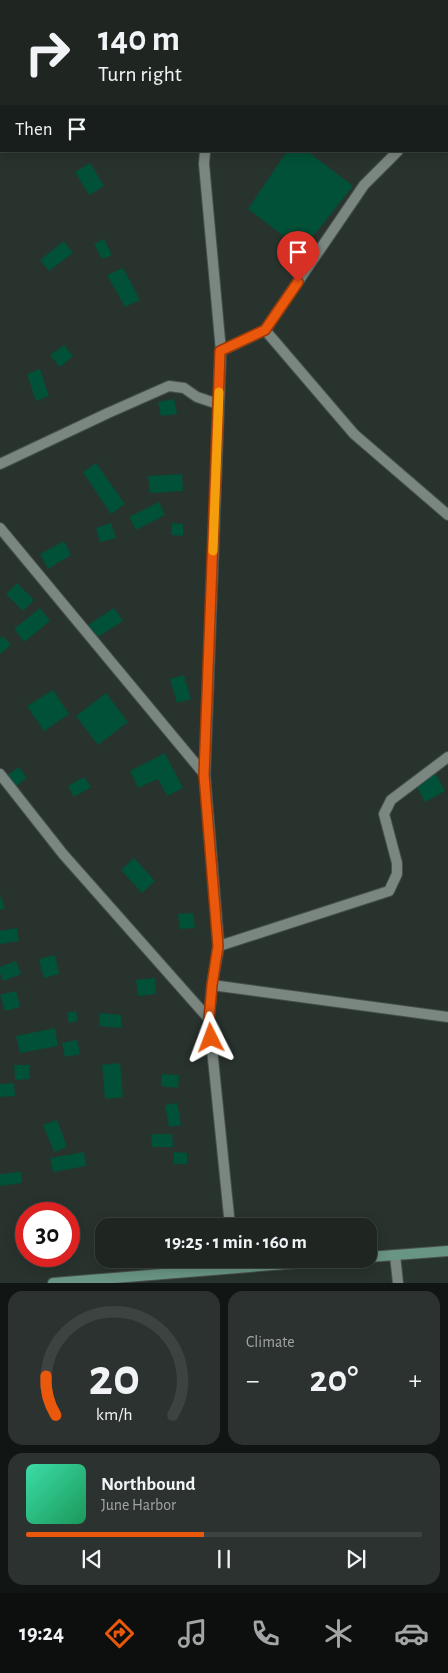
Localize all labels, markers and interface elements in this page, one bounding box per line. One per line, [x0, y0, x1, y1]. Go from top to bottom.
icon: right [15, 20, 80, 85]
text: 140 m [98, 22, 180, 57]
text: Turn right [98, 63, 182, 85]
icon: arrive [63, 115, 91, 143]
text: Then [15, 120, 53, 139]
pin [277, 231, 319, 282]
icon: arrive [284, 238, 312, 266]
position arrow [184, 1011, 236, 1063]
speed limit sign: 30 [15, 1202, 80, 1267]
text: 19:25 · 1 min · 160 m [165, 1233, 307, 1252]
text: Climate [246, 1334, 295, 1350]
text: 20 [88, 1352, 140, 1404]
text: 20° [310, 1361, 358, 1399]
text: − [246, 1367, 259, 1395]
text: + [409, 1367, 422, 1395]
text: km/h [96, 1406, 132, 1424]
text: Northbound [101, 1475, 196, 1494]
text: June Harbor [101, 1497, 176, 1513]
icon: previous [78, 1545, 106, 1573]
icon: pause [210, 1545, 238, 1573]
icon: next [342, 1545, 370, 1573]
icon: directions [102, 1616, 137, 1651]
icon: music [175, 1616, 210, 1651]
icon: phone [248, 1616, 283, 1651]
icon: climate [321, 1616, 356, 1651]
icon: car [394, 1616, 429, 1651]
text: 19:24 [19, 1622, 64, 1644]

